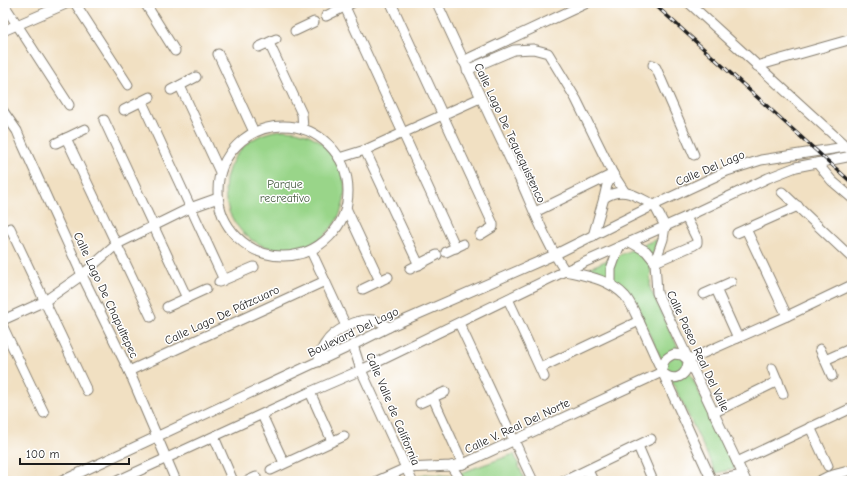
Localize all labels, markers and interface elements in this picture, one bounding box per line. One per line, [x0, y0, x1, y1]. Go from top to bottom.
street label: Calle Lago De Tequequistenco [471, 61, 549, 205]
street label: Calle Del Lago [673, 147, 747, 189]
park label: Parque recreativo [260, 177, 310, 205]
street label: Calle Lago De Chapultepec [71, 230, 141, 360]
street label: Calle Lago De Pátzcuaro [162, 282, 282, 348]
street label: Calle Paseo Real Del Valle [664, 288, 732, 414]
street label: Boulevard Del Lago [305, 304, 401, 360]
street label: Calle Valle de California [363, 351, 423, 467]
street label: Calle V. Real Del Norte [462, 396, 572, 456]
scale bar [20, 440, 129, 466]
text: 100 m [26, 447, 59, 461]

